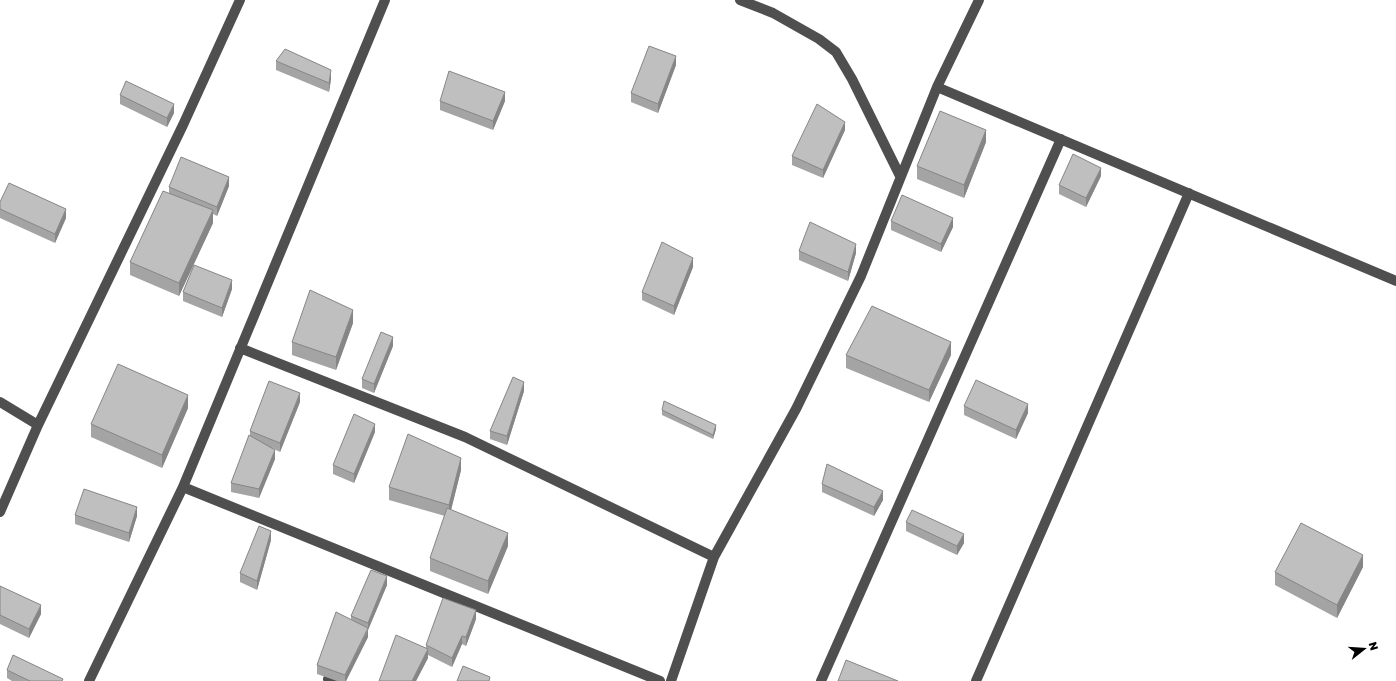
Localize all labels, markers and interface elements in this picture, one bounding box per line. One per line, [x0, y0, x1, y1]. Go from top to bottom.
north arrow [1344, 629, 1384, 669]
text: N [1367, 640, 1381, 652]

